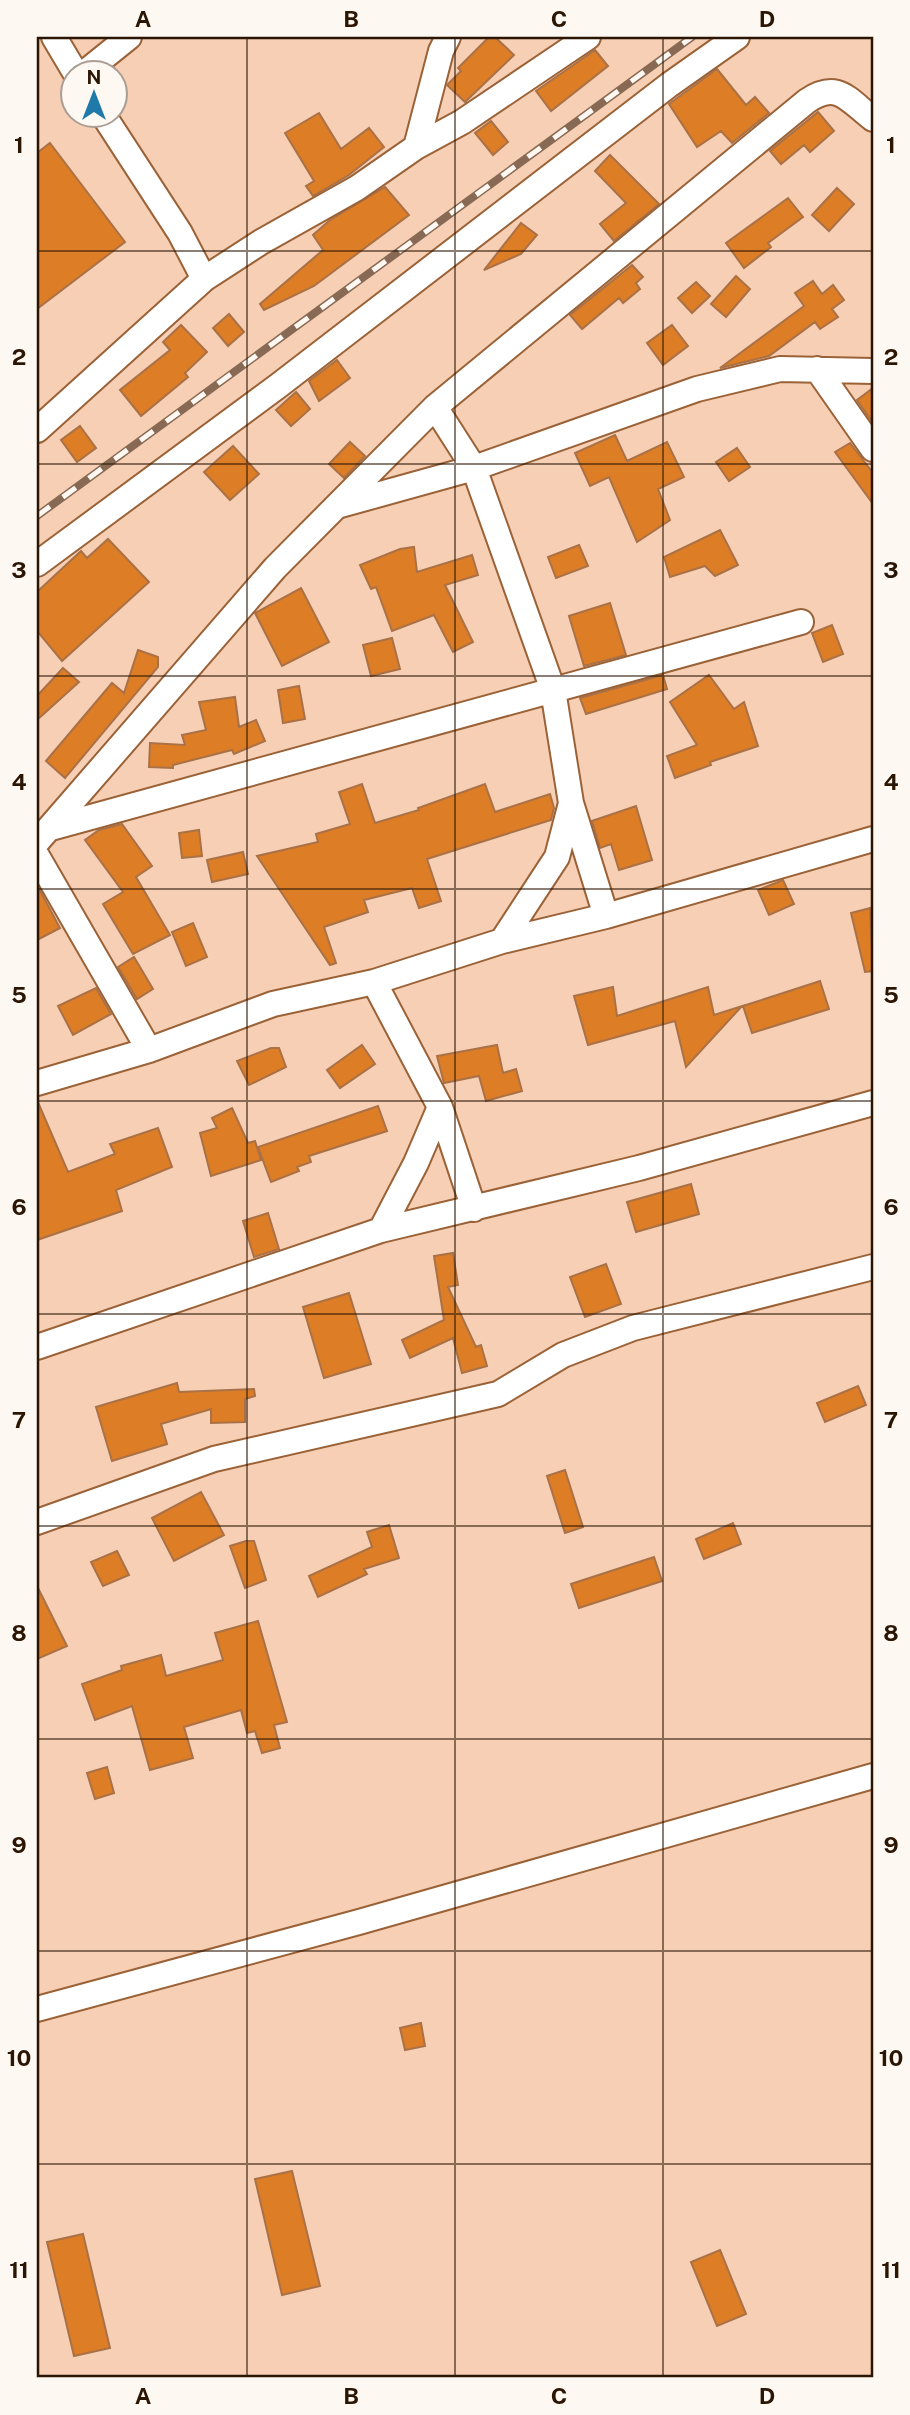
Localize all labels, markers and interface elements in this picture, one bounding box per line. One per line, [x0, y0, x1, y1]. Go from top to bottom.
text: A [135, 5, 152, 32]
text: B [343, 5, 359, 32]
text: C [551, 5, 567, 32]
text: D [759, 5, 775, 32]
north arrow [60, 60, 130, 130]
text: N [87, 66, 101, 88]
text: 1 [14, 131, 24, 158]
text: 1 [886, 131, 896, 158]
text: 2 [12, 343, 26, 370]
text: 2 [884, 343, 898, 370]
text: 3 [11, 556, 27, 583]
text: 3 [883, 556, 899, 583]
text: 4 [11, 768, 27, 795]
text: 4 [883, 768, 899, 795]
text: 5 [11, 981, 27, 1008]
text: 5 [883, 981, 899, 1008]
text: 6 [11, 1193, 27, 1220]
text: 6 [883, 1193, 899, 1220]
text: 7 [12, 1406, 26, 1433]
text: 7 [884, 1406, 898, 1433]
text: 8 [11, 1619, 27, 1646]
text: 8 [883, 1619, 899, 1646]
text: 9 [11, 1831, 27, 1858]
text: 9 [883, 1831, 899, 1858]
text: 10 [7, 2044, 31, 2071]
text: 10 [879, 2044, 903, 2071]
text: 11 [9, 2256, 29, 2283]
text: 11 [881, 2256, 901, 2283]
text: A [135, 2382, 152, 2409]
text: B [343, 2382, 359, 2409]
text: C [551, 2382, 567, 2409]
text: D [759, 2382, 775, 2409]

